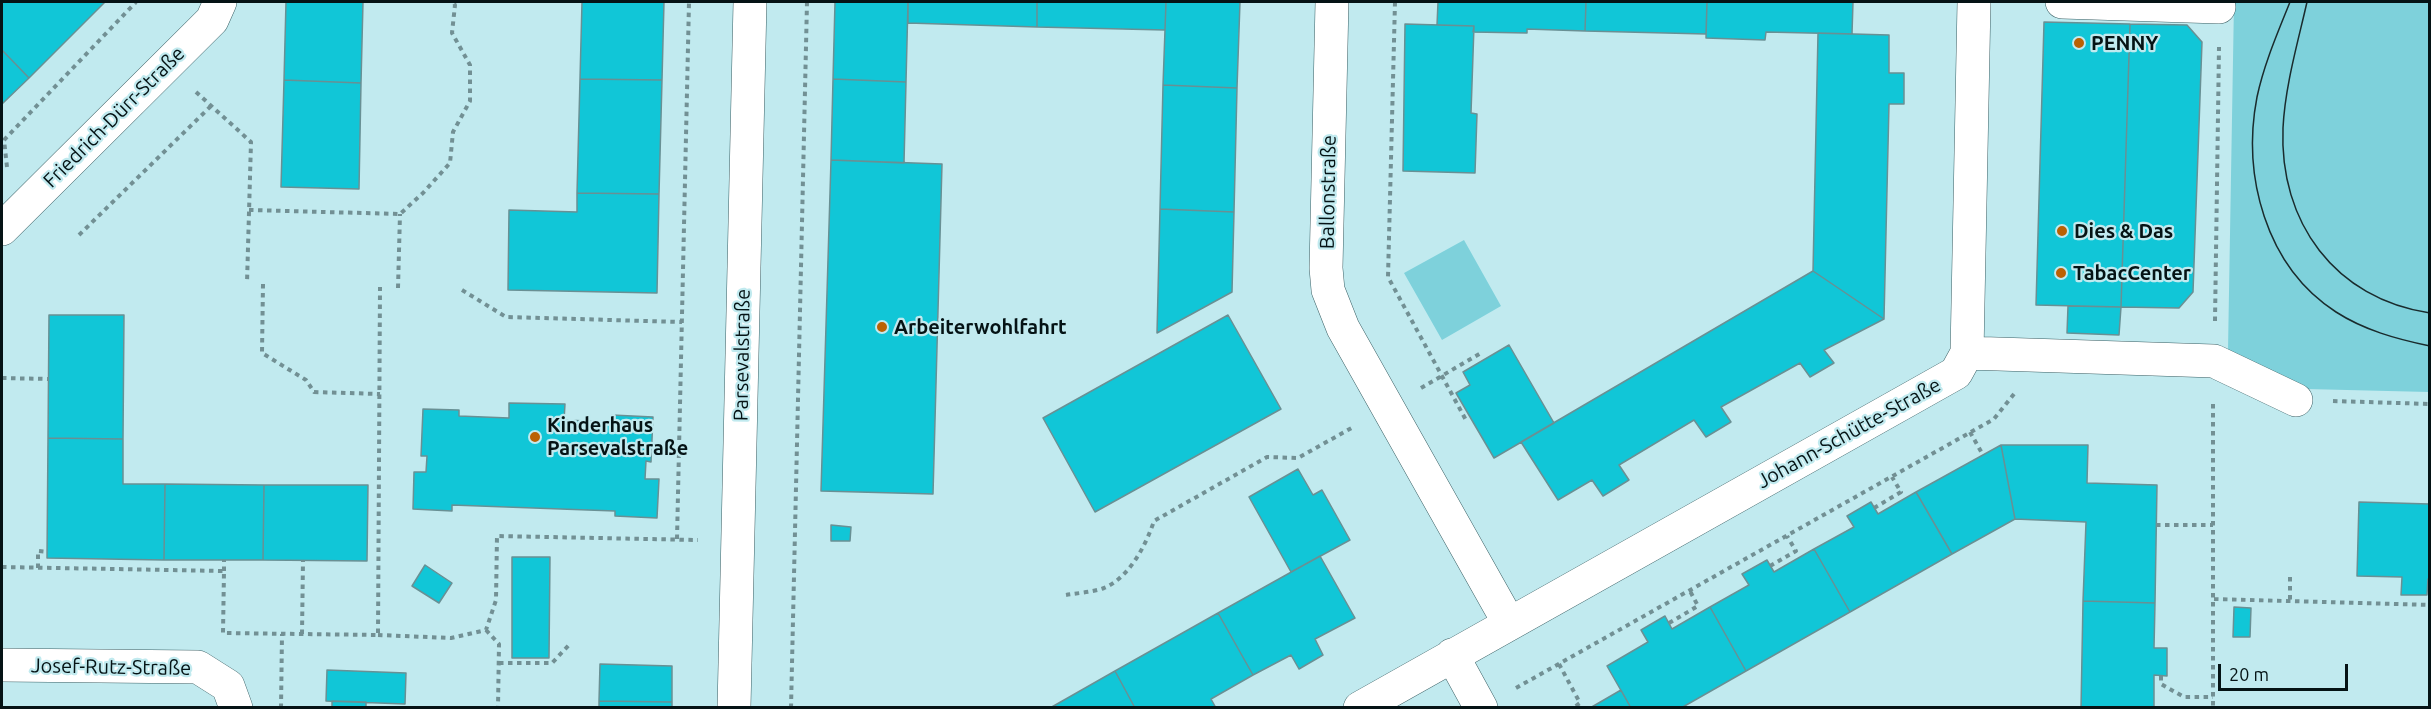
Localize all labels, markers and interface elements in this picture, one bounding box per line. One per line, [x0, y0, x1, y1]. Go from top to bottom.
place label: PENNY [2091, 31, 2158, 55]
marker: PENNY [2072, 36, 2086, 50]
street label: Friedrich-Dürr-Straße [38, 41, 190, 193]
street label: Ballonstraße [1315, 135, 1341, 249]
place label: Dies & Das [2074, 219, 2173, 243]
marker: Dies & Das [2055, 224, 2069, 238]
place label: TabacCenter [2073, 261, 2191, 285]
marker: TabacCenter [2054, 266, 2068, 280]
street label: Parsevalstraße [729, 289, 755, 421]
place label: Arbeiterwohlfahrt [894, 315, 1067, 339]
marker: Arbeiterwohlfahrt [875, 320, 889, 334]
street label: Johann-Schütte-Straße [1753, 373, 1945, 493]
place label: Kinderhaus Parsevalstraße [547, 413, 688, 460]
marker: Kinderhaus Parsevalstraße [528, 430, 542, 444]
scale bar [2221, 652, 2352, 690]
street label: Josef-Rutz-Straße [31, 654, 191, 680]
text: 20 m [2229, 664, 2269, 684]

